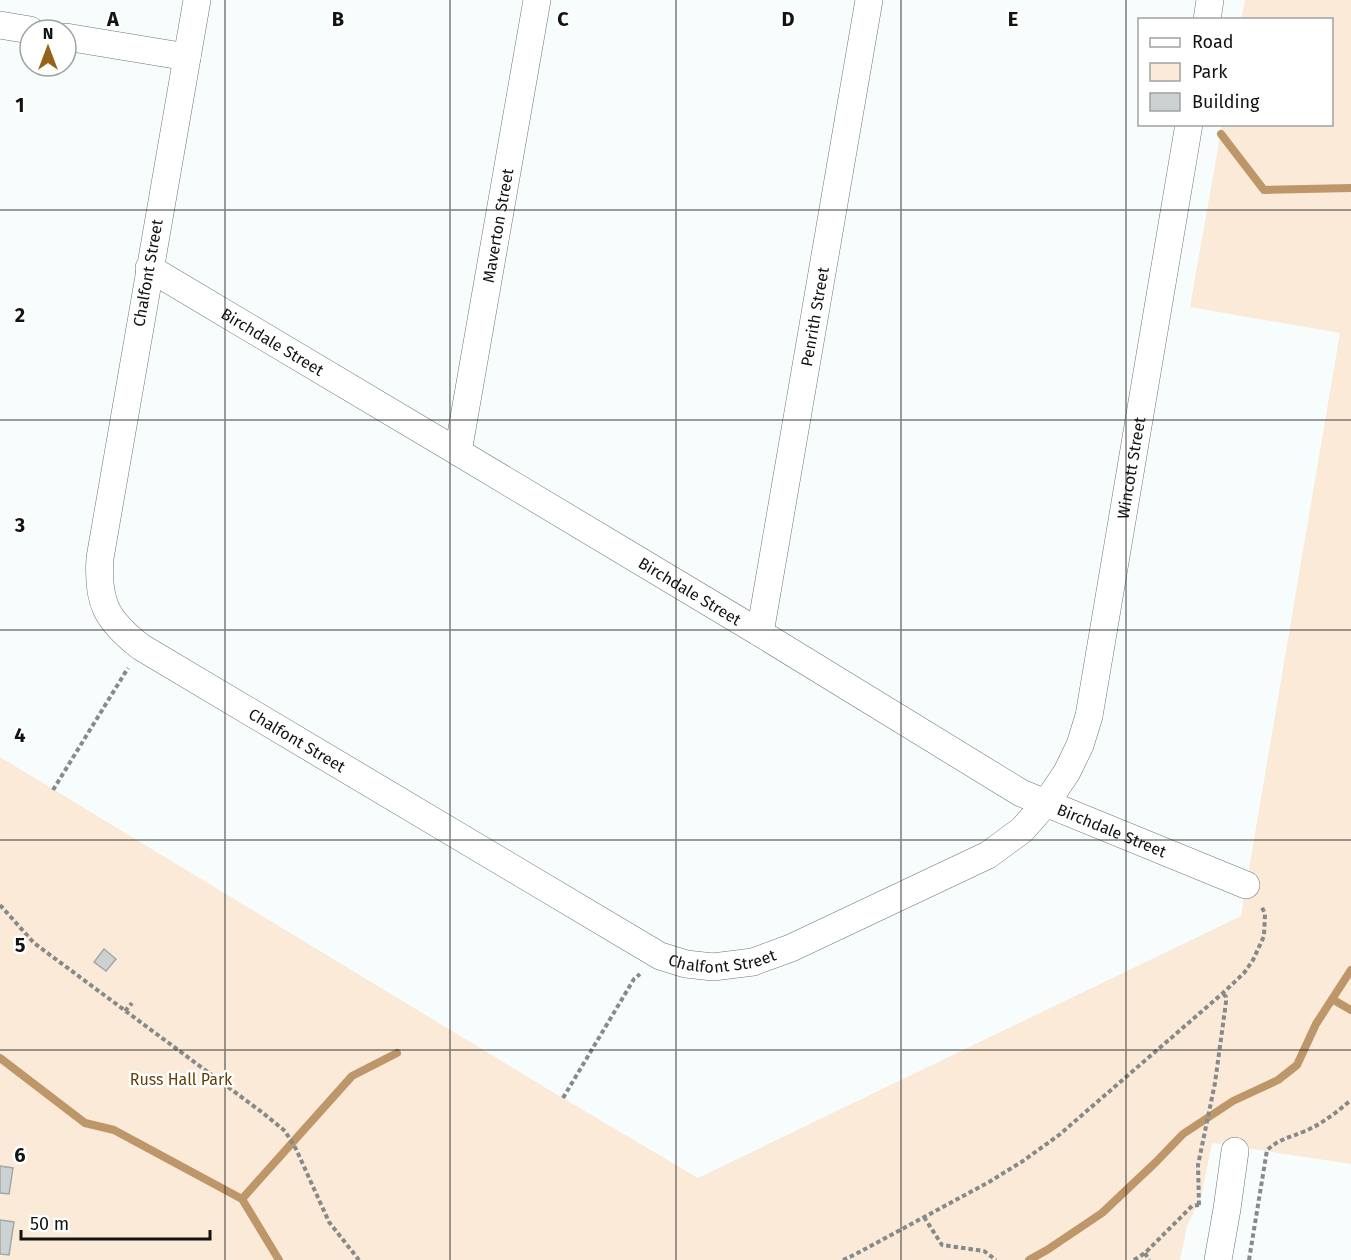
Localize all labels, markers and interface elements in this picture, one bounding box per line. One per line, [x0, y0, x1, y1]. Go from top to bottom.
text: A [106, 7, 120, 31]
text: B [332, 7, 344, 31]
text: C [557, 7, 569, 31]
text: D [781, 7, 795, 31]
text: E [1008, 7, 1018, 31]
north arrow [18, 18, 78, 78]
legend [1138, 18, 1333, 126]
text: N [43, 24, 53, 43]
text: Road [1192, 31, 1234, 53]
text: Park [1192, 61, 1228, 83]
text: Building [1192, 91, 1260, 113]
text: 1 [15, 93, 25, 117]
street label: Maverton Street [478, 167, 517, 284]
street label: Chalfont Street [129, 218, 167, 328]
street label: Penrith Street [797, 265, 832, 368]
text: 2 [15, 303, 25, 327]
street label: Birchdale Street [218, 304, 328, 380]
street label: Wincott Street [1113, 415, 1149, 520]
text: 3 [14, 513, 25, 537]
street label: Birchdale Street [635, 553, 745, 629]
street label: Chalfont Street [246, 704, 349, 776]
text: 4 [14, 723, 26, 747]
street label: Birchdale Street [1054, 799, 1169, 861]
text: 5 [15, 933, 26, 957]
street label: Chalfont Street [666, 945, 779, 977]
park label: Russ Hall Park [130, 1070, 233, 1089]
text: 6 [14, 1143, 26, 1167]
scale bar [21, 1203, 210, 1241]
text: 50 m [30, 1213, 69, 1235]

